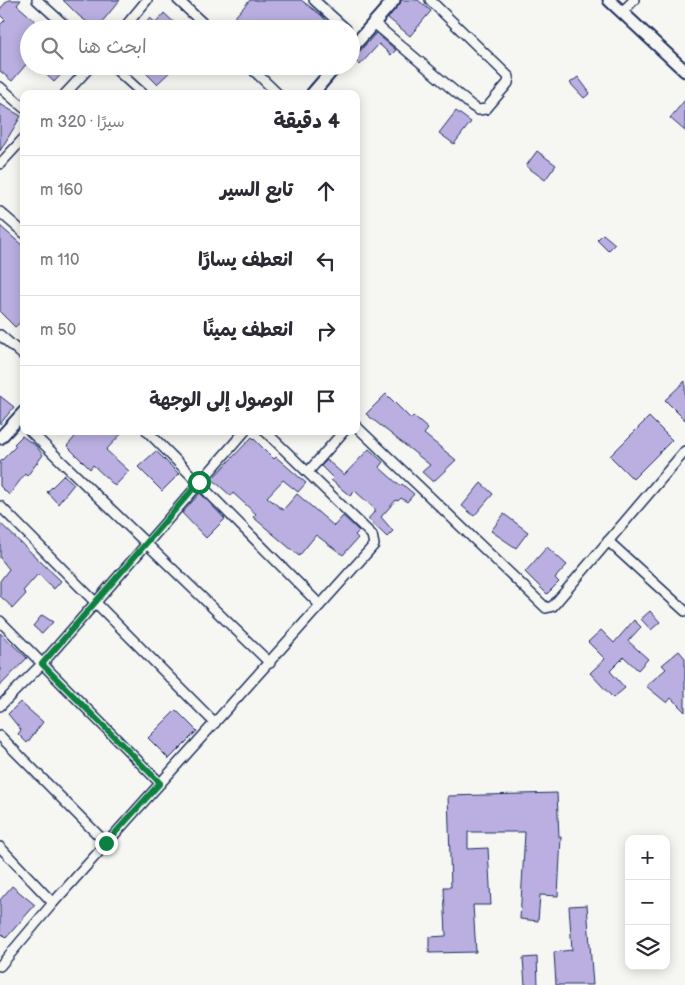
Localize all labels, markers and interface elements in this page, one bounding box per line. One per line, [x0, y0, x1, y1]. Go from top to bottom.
search box [20, 20, 360, 75]
icon: search [38, 34, 66, 62]
text: ابحث هنا [78, 36, 147, 59]
text: 4 دقيقة [274, 109, 340, 134]
text: سيرًا · 320 m [40, 113, 125, 132]
icon: ahead [312, 177, 340, 205]
text: تابع السير [220, 179, 293, 202]
text: 160 m [40, 181, 83, 200]
icon: left [312, 247, 340, 275]
text: انعطف يسارًا [198, 249, 293, 272]
text: 110 m [40, 251, 79, 270]
icon: right [312, 317, 340, 345]
text: انعطف يمينًا [203, 319, 293, 342]
text: 50 m [40, 321, 76, 340]
icon: arrive [312, 387, 340, 415]
text: الوصول إلى الوجهة [149, 389, 293, 412]
route start [188, 471, 211, 494]
route end [95, 832, 118, 855]
map controls [625, 835, 670, 970]
button: + [625, 835, 670, 880]
button: − [625, 880, 670, 925]
button: layers [625, 925, 670, 970]

